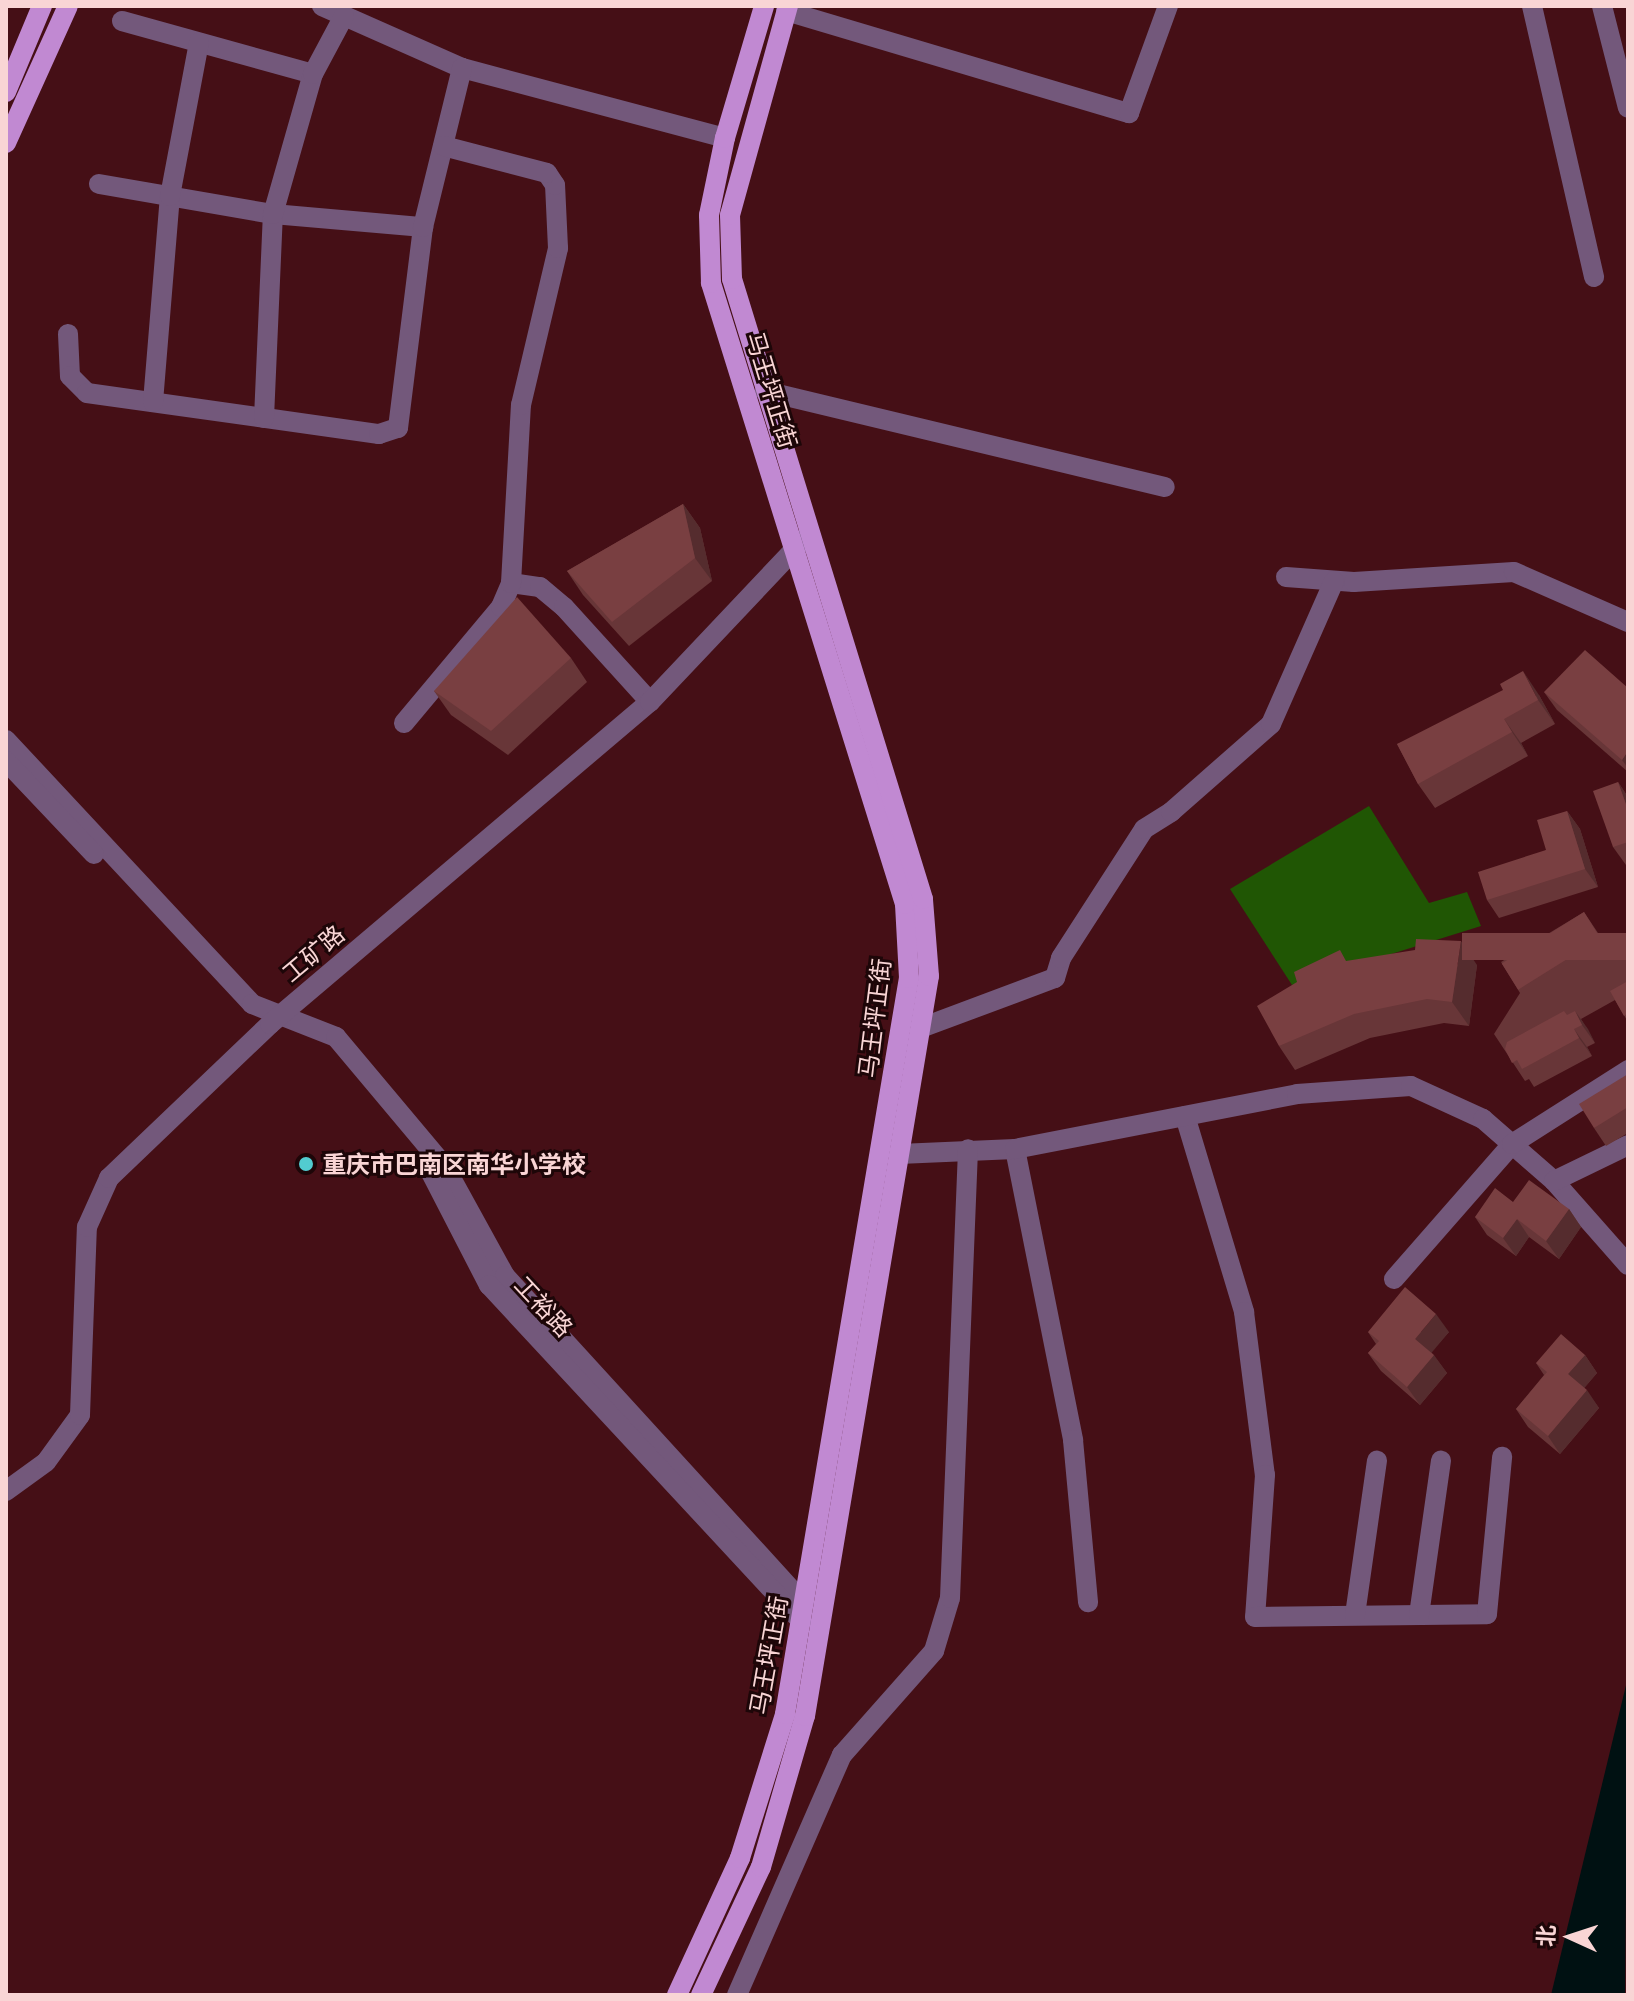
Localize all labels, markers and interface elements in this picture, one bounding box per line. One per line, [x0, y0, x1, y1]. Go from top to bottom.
street label: 马王坪正街 [741, 328, 803, 452]
street label: 工矿路 [276, 919, 350, 987]
street label: 马王坪正街 [852, 957, 896, 1079]
place label: 重庆市巴南区南华小学校 [322, 1150, 586, 1178]
marker: 重庆市巴南区南华小学校 [297, 1155, 315, 1173]
street label: 工裕路 [509, 1270, 579, 1342]
street label: 马王坪正街 [743, 1593, 793, 1717]
north arrow [1530, 1897, 1610, 1977]
text: 北 [1531, 1924, 1560, 1947]

